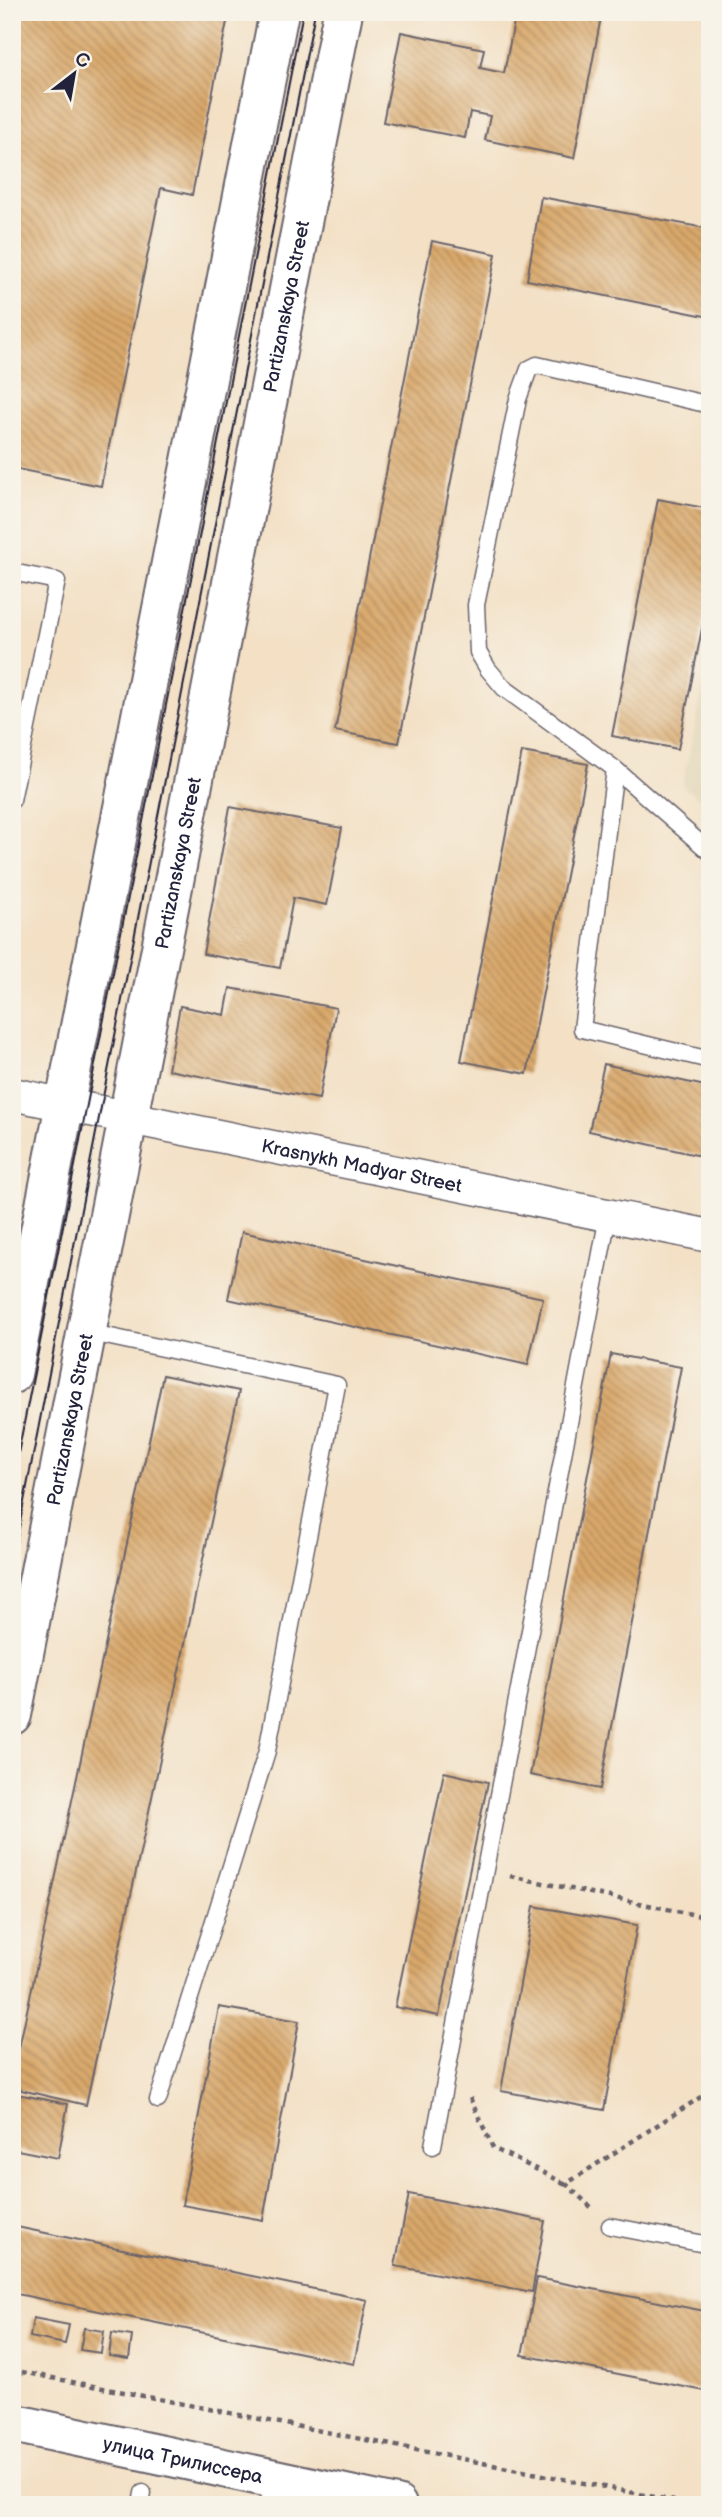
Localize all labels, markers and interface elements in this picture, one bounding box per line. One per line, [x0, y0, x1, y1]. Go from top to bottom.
north arrow [38, 38, 108, 108]
text: С [70, 47, 94, 74]
street label: Partizanskaya Street [259, 219, 315, 395]
street label: Partizanskaya Street [151, 775, 207, 951]
street label: Krasnykh Madyar Street [259, 1135, 464, 1198]
street label: Partizanskaya Street [43, 1332, 99, 1508]
street label: улица Трилиссера [101, 2433, 265, 2489]

